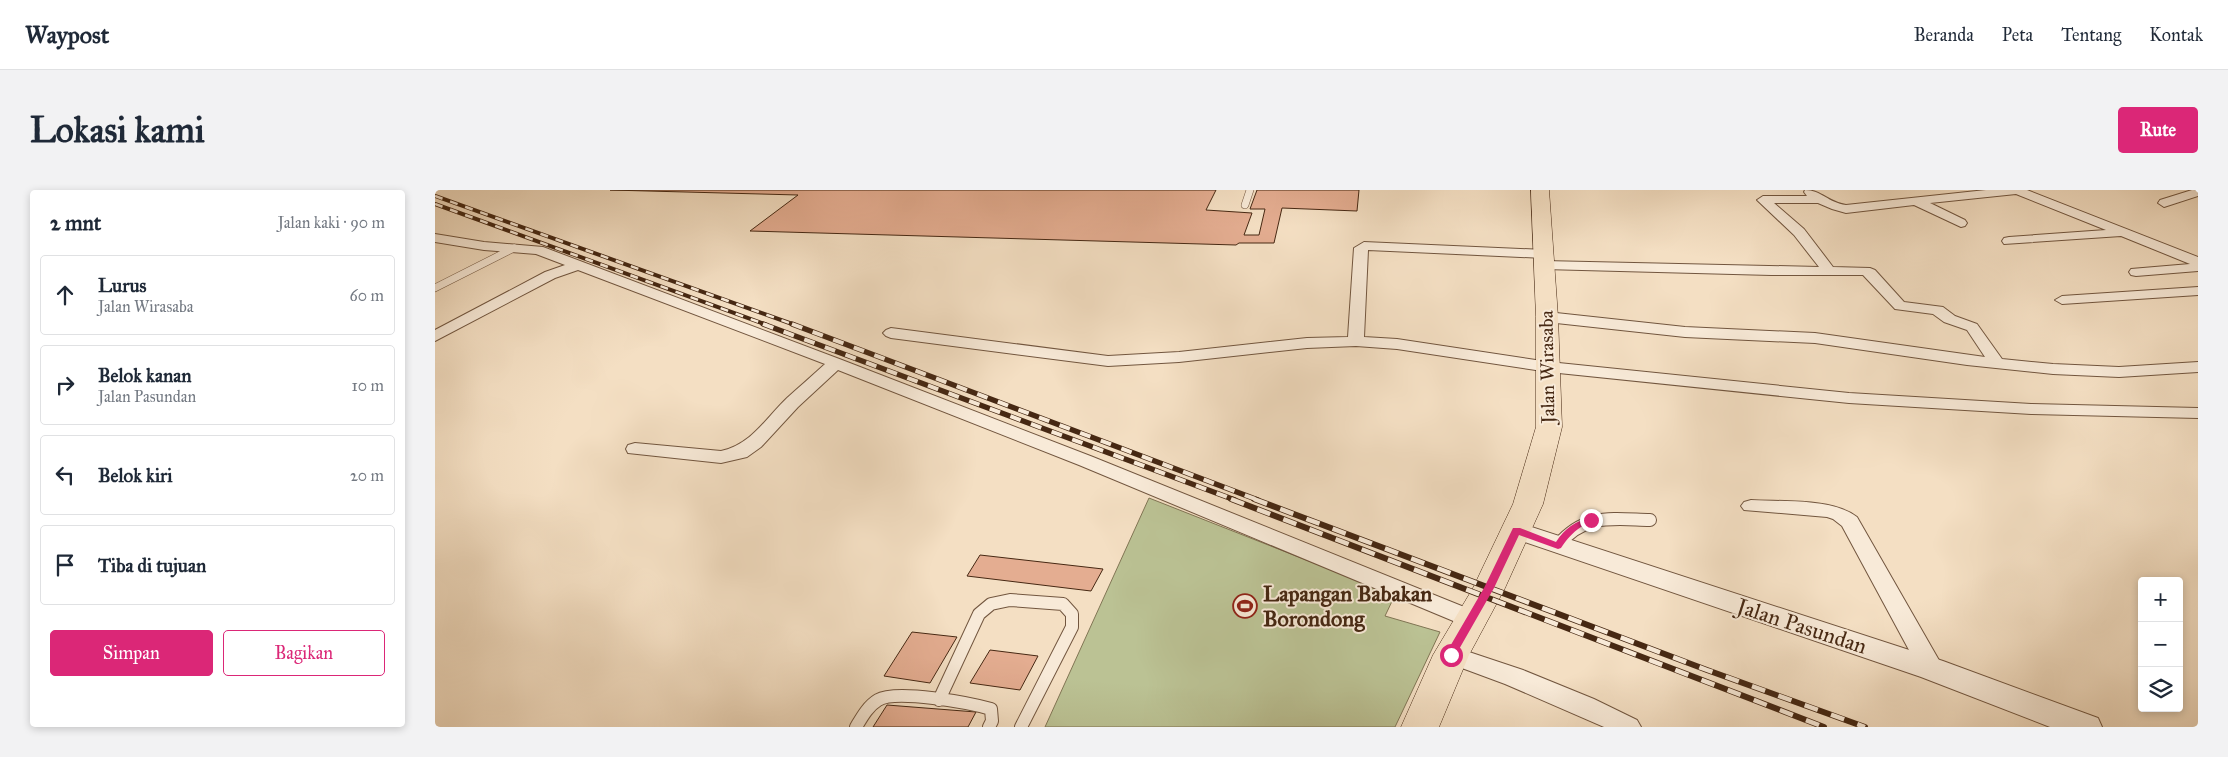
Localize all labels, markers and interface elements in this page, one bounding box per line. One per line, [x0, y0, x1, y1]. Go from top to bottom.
text: Waypost [25, 20, 109, 50]
text: Beranda [1914, 24, 1974, 46]
text: Peta [2002, 24, 2033, 46]
text: Tentang [2061, 24, 2121, 46]
text: Kontak [2149, 24, 2203, 46]
button: Rute [2118, 107, 2198, 153]
text: Lokasi kami [30, 109, 205, 152]
text: 2 mnt [50, 210, 101, 236]
text: Jalan kaki · 90 m [278, 213, 385, 232]
text: Lurus [98, 274, 146, 297]
icon: ahead [51, 281, 79, 309]
text: 60 m [350, 286, 384, 305]
text: Jalan Wirasaba [98, 297, 194, 316]
street label: Jalan Wirasaba [1534, 309, 1561, 426]
text: Belok kanan [98, 364, 192, 387]
icon: right [51, 371, 79, 399]
text: 10 m [352, 376, 384, 395]
text: Jalan Pasundan [98, 387, 196, 406]
icon: left [51, 461, 79, 489]
text: Belok kiri [98, 464, 172, 487]
text: 20 m [350, 466, 384, 485]
route end [1580, 509, 1603, 532]
icon: arrive [51, 551, 79, 579]
text: Tiba di tujuan [98, 554, 206, 577]
map controls [2138, 577, 2183, 712]
button: + [2138, 577, 2183, 622]
place label: Lapangan Babakan Borondong [1263, 580, 1432, 632]
street label: Jalan Pasundan [1732, 592, 1870, 660]
sports icon: Lapangan Babakan Borondong [1232, 593, 1258, 619]
button: − [2138, 622, 2183, 667]
button: Simpan [50, 630, 213, 676]
button: Bagikan [223, 630, 385, 676]
route start [1440, 644, 1463, 667]
button: layers [2138, 667, 2183, 712]

